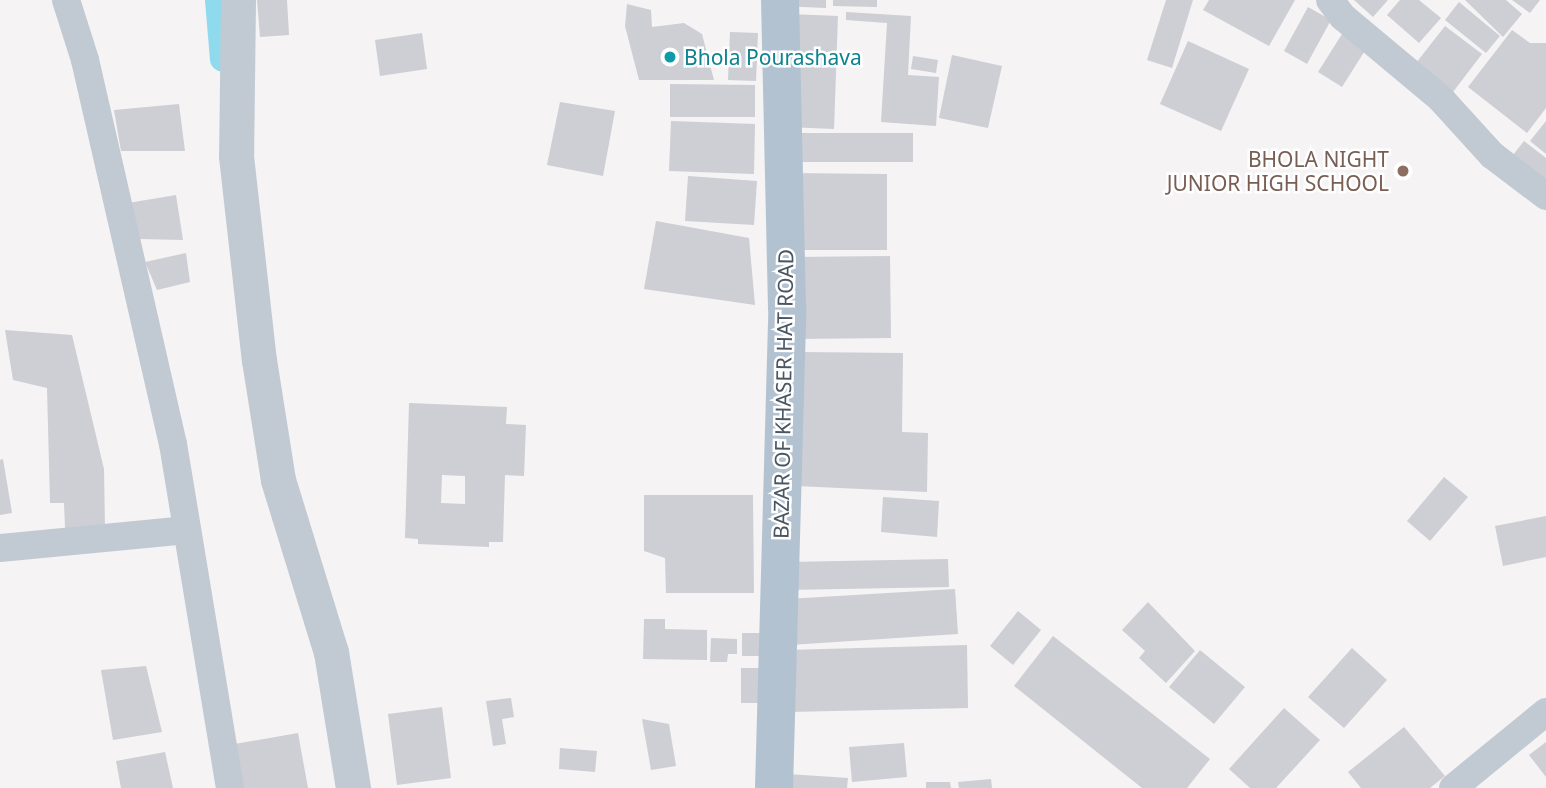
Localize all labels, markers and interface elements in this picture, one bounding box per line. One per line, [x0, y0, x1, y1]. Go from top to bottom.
place label: Bhola Pourashava [684, 44, 862, 70]
marker: Bhola Pourashava [662, 49, 678, 65]
place label: BHOLA NIGHT JUNIOR HIGH SCHOOL [1167, 146, 1389, 196]
marker: BHOLA NIGHT JUNIOR HIGH SCHOOL [1395, 163, 1411, 179]
street label: BAZAR OF KHASER HAT ROAD [768, 249, 798, 539]

